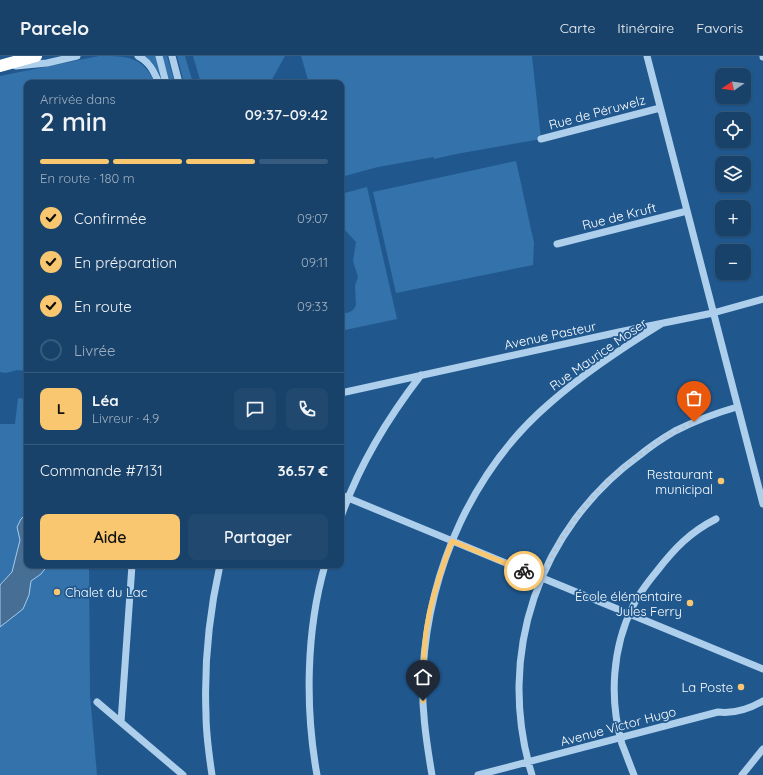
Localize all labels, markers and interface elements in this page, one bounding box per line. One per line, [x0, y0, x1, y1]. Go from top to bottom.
text: Parcelo [20, 16, 89, 40]
text: Carte [560, 19, 595, 37]
text: Itinéraire [617, 19, 674, 37]
text: Favoris [696, 19, 743, 37]
north arrow [715, 68, 751, 104]
map controls [715, 68, 751, 280]
text: Arrivée dans [40, 91, 116, 107]
street label: Rue de Péruwelz [547, 91, 647, 133]
text: 2 min [40, 105, 107, 138]
text: 09:37–09:42 [245, 105, 328, 124]
button: locate [715, 112, 751, 148]
button: layers [715, 156, 751, 192]
text: En route · 180 m [40, 170, 135, 186]
street label: Rue de Kruft [580, 199, 658, 233]
button: + [715, 200, 751, 236]
icon: check [40, 207, 62, 229]
text: Confirmée [74, 209, 147, 228]
text: 09:07 [297, 210, 328, 226]
button: − [715, 244, 751, 280]
icon: check [40, 251, 62, 273]
text: En préparation [74, 253, 177, 272]
text: 09:11 [301, 254, 328, 270]
icon: check [40, 295, 62, 317]
text: En route [74, 297, 132, 316]
text: 09:33 [297, 298, 328, 314]
street label: Rue Maurice Moser [546, 314, 650, 394]
street label: Avenue Pasteur [502, 317, 598, 353]
text: Livrée [74, 341, 116, 360]
pin [677, 381, 711, 422]
icon: bag [683, 387, 705, 409]
button: chat [234, 388, 276, 430]
button: phone [286, 388, 328, 430]
text: Léa [92, 391, 119, 410]
text: L [57, 399, 65, 418]
text: Livreur · 4.9 [92, 410, 159, 426]
text: Commande #7131 [40, 461, 163, 480]
text: 36.57 € [277, 461, 328, 480]
place label: Restaurant municipal [647, 466, 713, 497]
marker: Restaurant municipal [716, 476, 726, 486]
button: Aide [40, 514, 180, 560]
button: Partager [188, 514, 328, 560]
courier [504, 551, 544, 591]
icon: bike [513, 560, 535, 582]
place label: Chalet du Lac [65, 584, 148, 600]
marker: Chalet du Lac [52, 587, 62, 597]
place label: École élémentaire Jules Ferry [575, 588, 682, 619]
marker: École élémentaire Jules Ferry [685, 598, 695, 608]
pin [406, 660, 440, 701]
icon: home [412, 666, 434, 688]
place label: La Poste [681, 679, 733, 695]
marker: La Poste [736, 682, 746, 692]
street label: Avenue Victor Hugo [558, 703, 678, 749]

